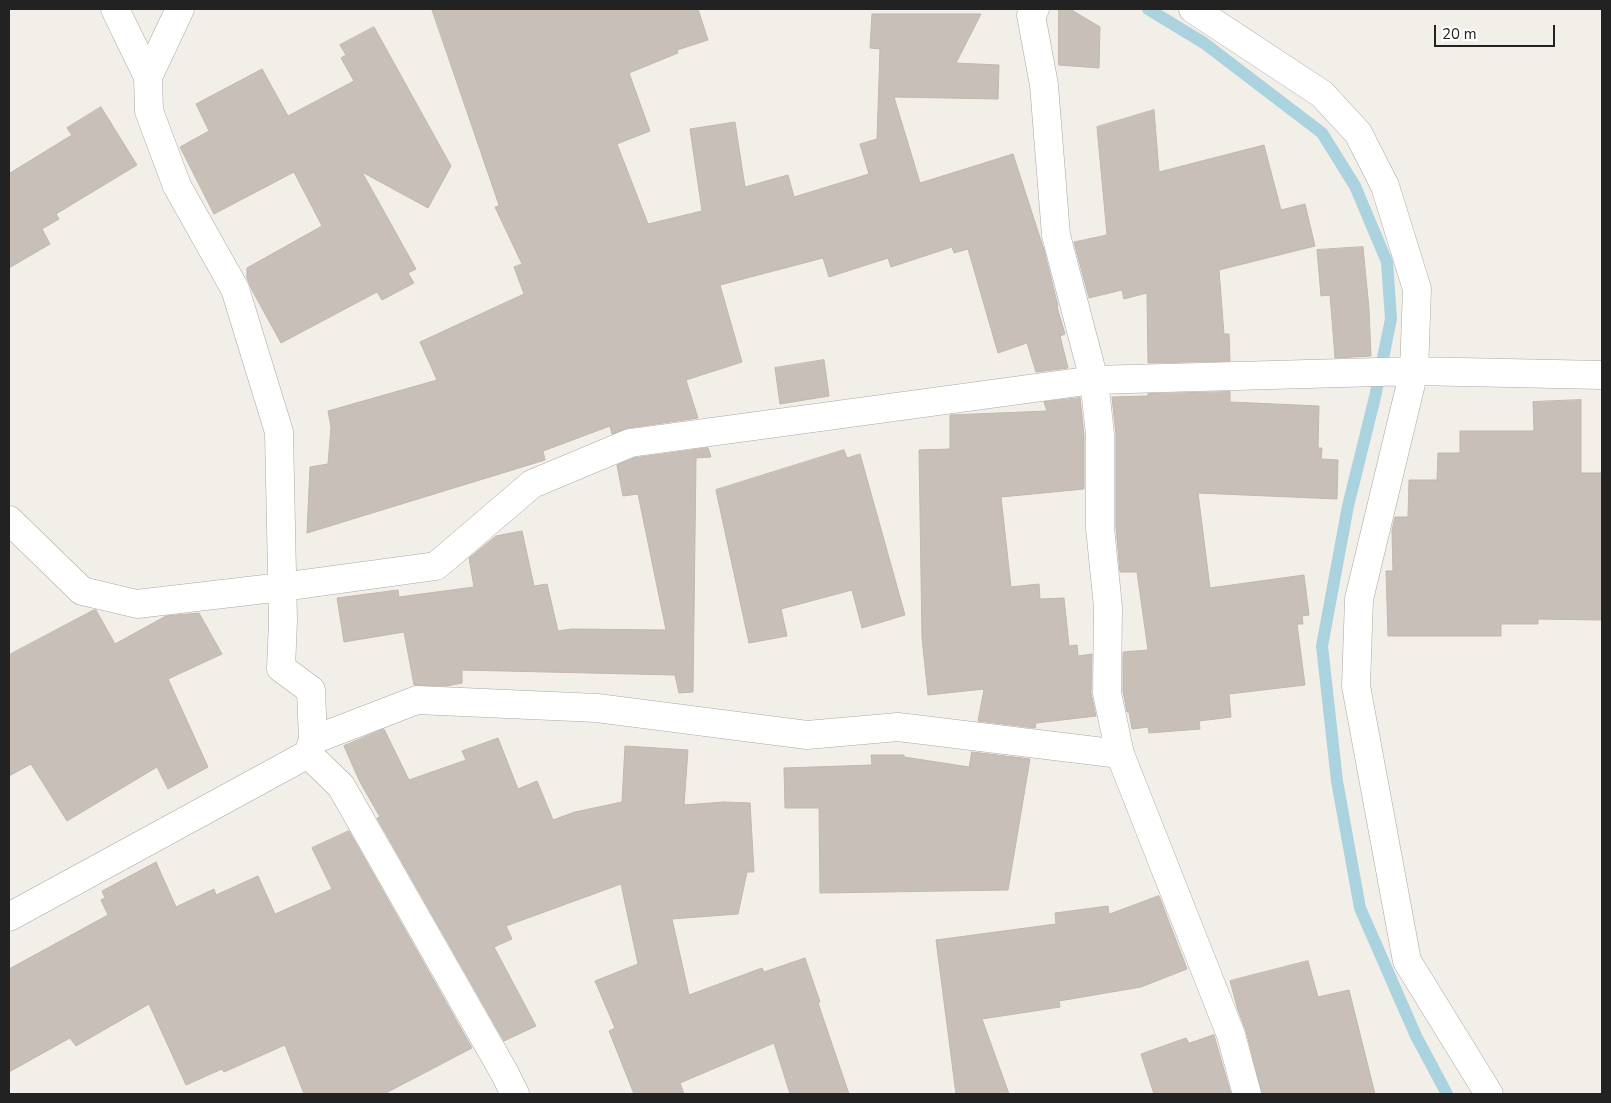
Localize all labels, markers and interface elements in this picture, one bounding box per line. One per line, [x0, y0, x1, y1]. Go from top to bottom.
scale bar [1436, 15, 1557, 47]
text: 20 m [1442, 24, 1477, 44]

